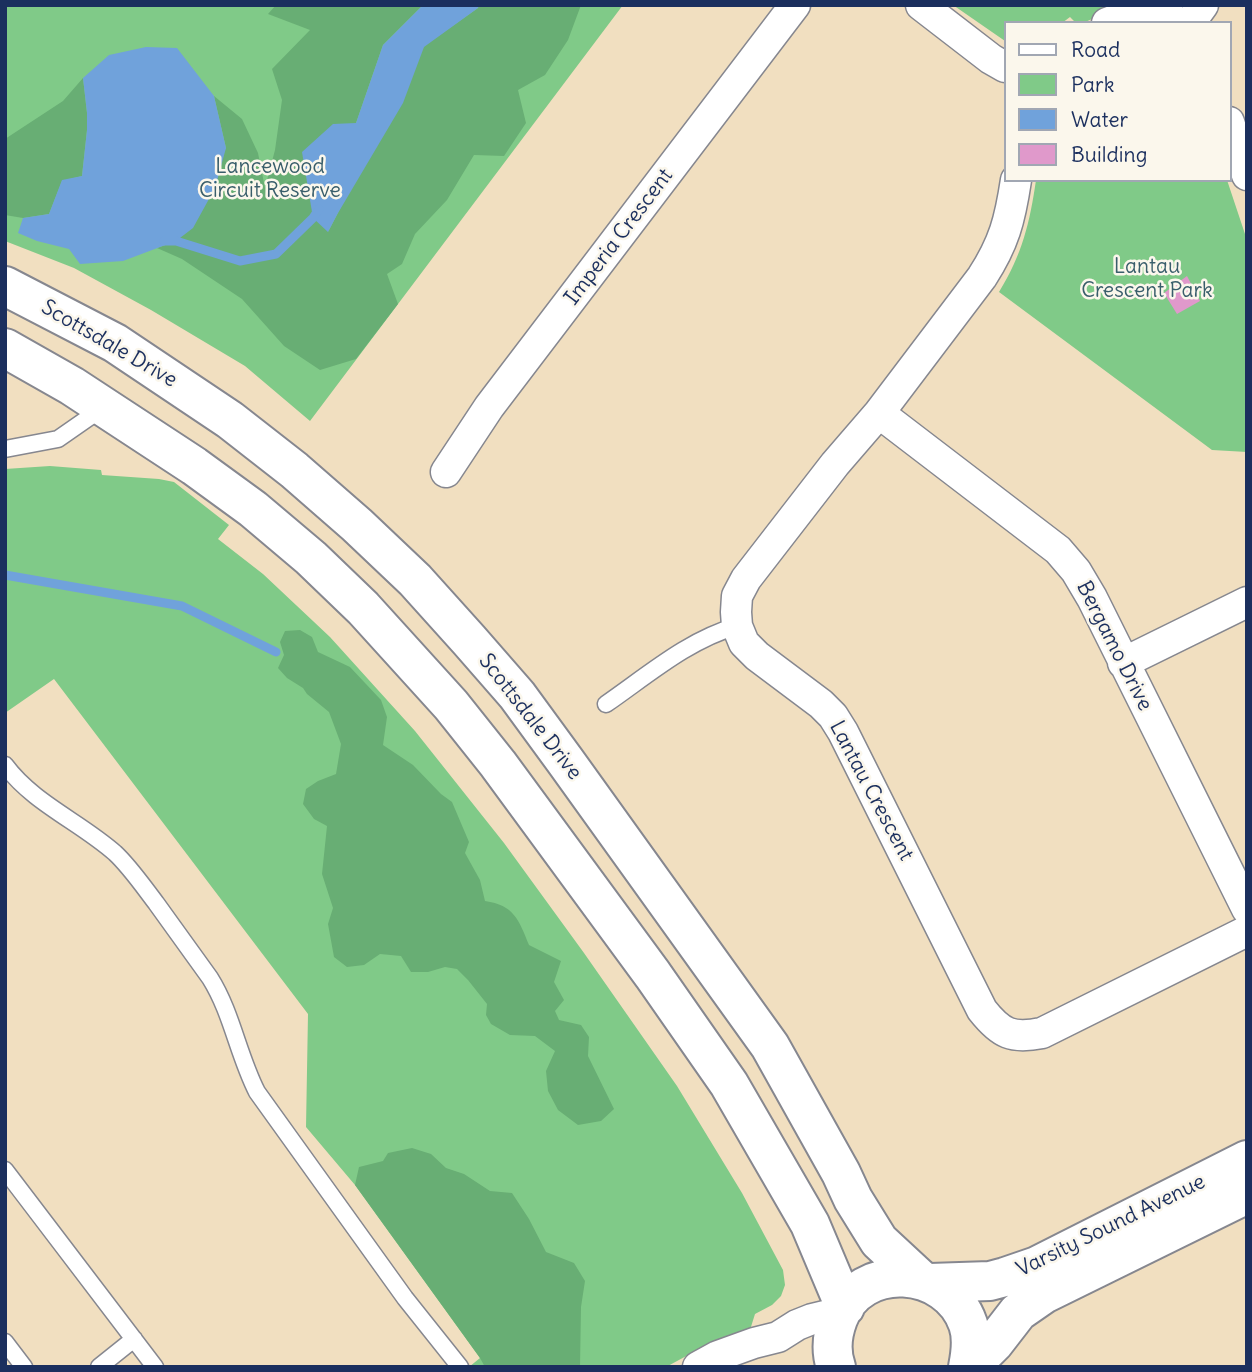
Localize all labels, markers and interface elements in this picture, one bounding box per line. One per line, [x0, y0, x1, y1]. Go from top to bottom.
legend [1004, 21, 1231, 182]
text: Road [1071, 36, 1120, 63]
text: Park [1071, 71, 1114, 98]
text: Water [1071, 106, 1128, 133]
text: Building [1071, 141, 1147, 168]
park label: Lancewood Circuit Reserve [199, 154, 341, 204]
street label: Imperia Crescent [560, 164, 678, 310]
park label: Lantau Crescent Park [1081, 254, 1213, 304]
street label: Scottsdale Drive [37, 295, 181, 393]
street label: Bergamo Drive [1071, 577, 1157, 715]
street label: Scottsdale Drive [473, 649, 587, 785]
street label: Lantau Crescent [824, 717, 918, 865]
street label: Varsity Sound Avenue [1013, 1169, 1209, 1283]

